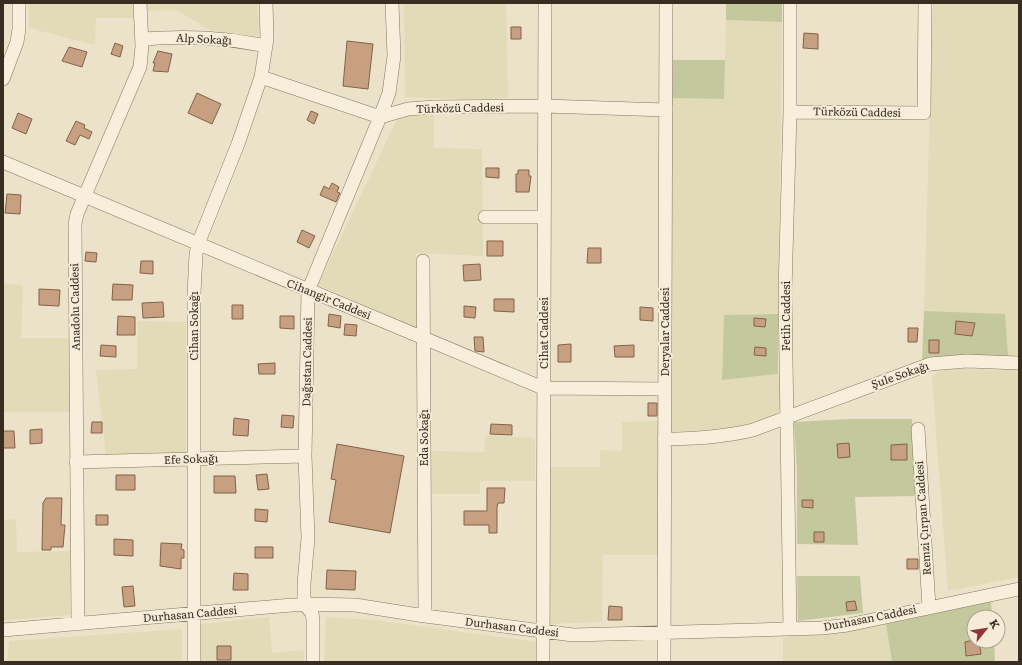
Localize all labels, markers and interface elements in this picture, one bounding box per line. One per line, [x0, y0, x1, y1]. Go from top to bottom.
street label: Alp Sokağı [176, 29, 233, 47]
street label: Türközü Caddesi [416, 98, 505, 116]
street label: Türközü Caddesi [813, 102, 902, 120]
street label: Anadolu Caddesi [65, 263, 83, 351]
street label: Cihangir Caddesi [285, 274, 374, 322]
street label: Fetih Caddesi [777, 281, 793, 351]
street label: Deryalar Caddesi [656, 287, 672, 377]
street label: Cihan Sokağı [185, 291, 201, 361]
street label: Cihat Caddesi [535, 297, 551, 369]
street label: Dağıstan Caddesi [297, 317, 315, 407]
street label: Şule Sokağı [869, 357, 931, 391]
street label: Eda Sokağı [415, 409, 431, 467]
street label: Efe Sokağı [164, 449, 219, 467]
street label: Remzi Çırpan Caddesi [910, 460, 934, 576]
street label: Durhasan Caddesi [822, 600, 918, 634]
street label: Durhasan Caddesi [142, 601, 238, 625]
north arrow [966, 609, 1006, 649]
street label: Durhasan Caddesi [464, 612, 560, 640]
text: K [986, 616, 1005, 632]

